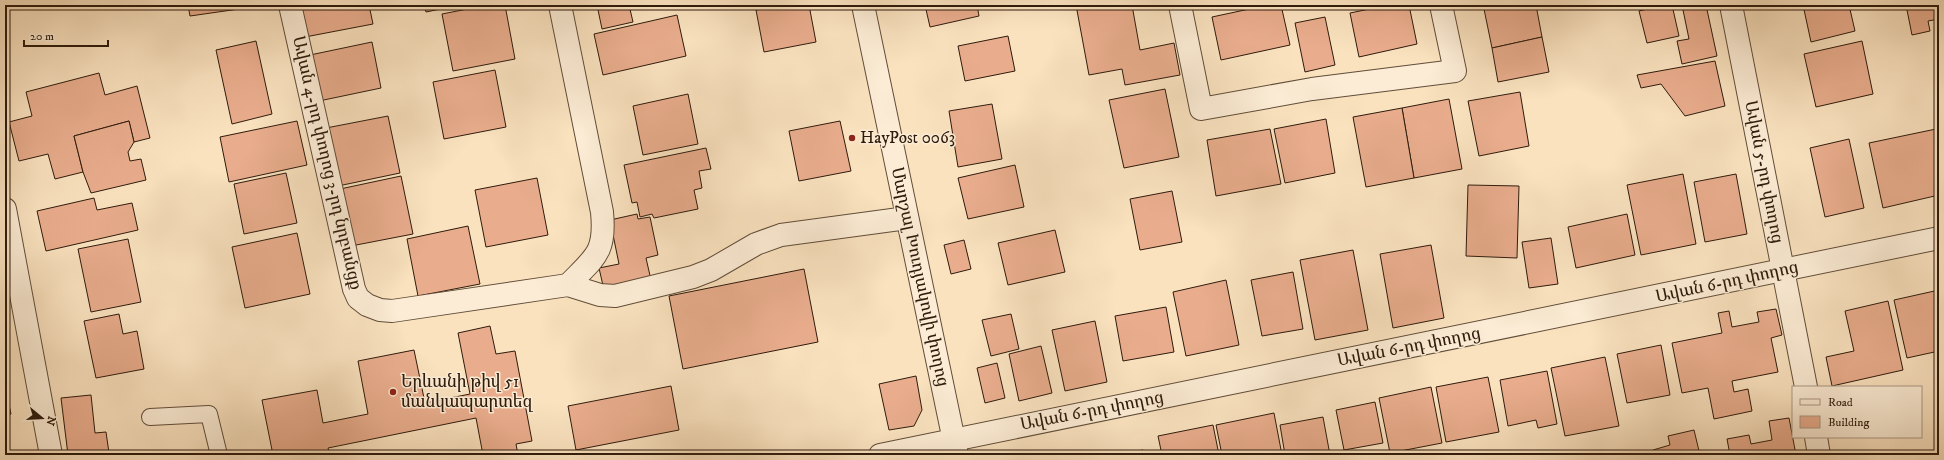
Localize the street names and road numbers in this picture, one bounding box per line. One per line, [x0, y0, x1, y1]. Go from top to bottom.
street label: Ավան 4-րդ փողոց 3-րդ նրբանցք [287, 34, 367, 292]
street label: Ավան 5-րդ փողոց [1739, 99, 1789, 245]
street label: Մարշալ Խուդյակովի փողոց [886, 165, 954, 389]
street label: Ավան 6-րդ փողոց [1654, 256, 1800, 308]
street label: Ավան 6-րդ փողոց [1336, 322, 1482, 372]
street label: Ավան 6-րդ փողոց [1019, 386, 1165, 436]

